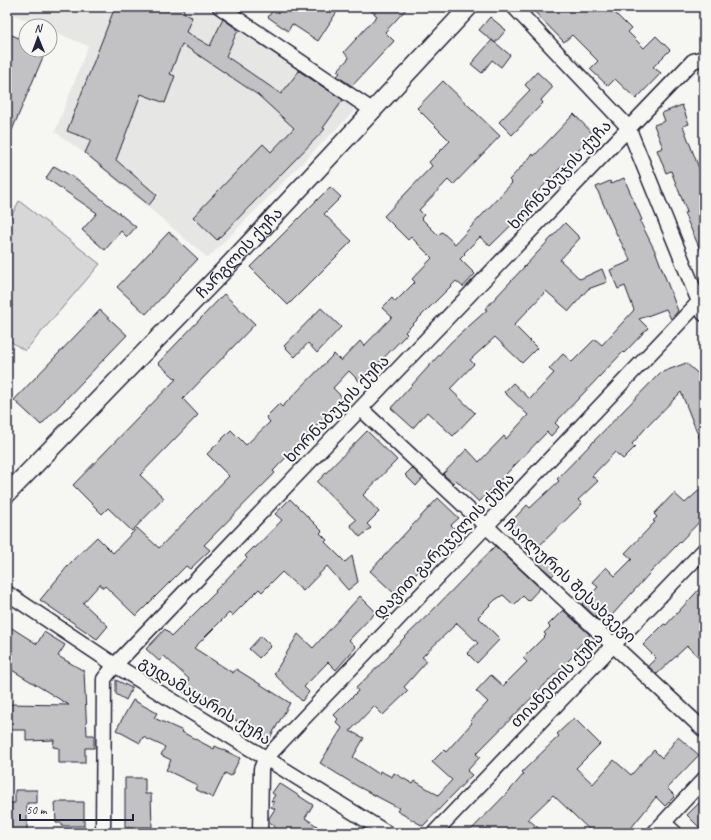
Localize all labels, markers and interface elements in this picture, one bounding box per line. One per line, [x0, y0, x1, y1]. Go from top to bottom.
north arrow [18, 18, 58, 58]
text: N [34, 21, 44, 35]
street label: ხორნაბუჯის ქუჩა [504, 116, 616, 234]
street label: ჩარგლის ქუჩა [192, 203, 287, 303]
street label: ხორნაბუჯის ქუჩა [280, 351, 394, 467]
street label: დავით გარეჯელის ქუჩა [369, 469, 519, 623]
street label: ჩაილურის შესახვევი [500, 514, 640, 648]
street label: თიანეთის ქუჩა [506, 628, 608, 732]
street label: გუდამაყარის ქუჩა [135, 652, 275, 750]
scale bar [20, 796, 133, 822]
text: 50 m [26, 802, 48, 818]

